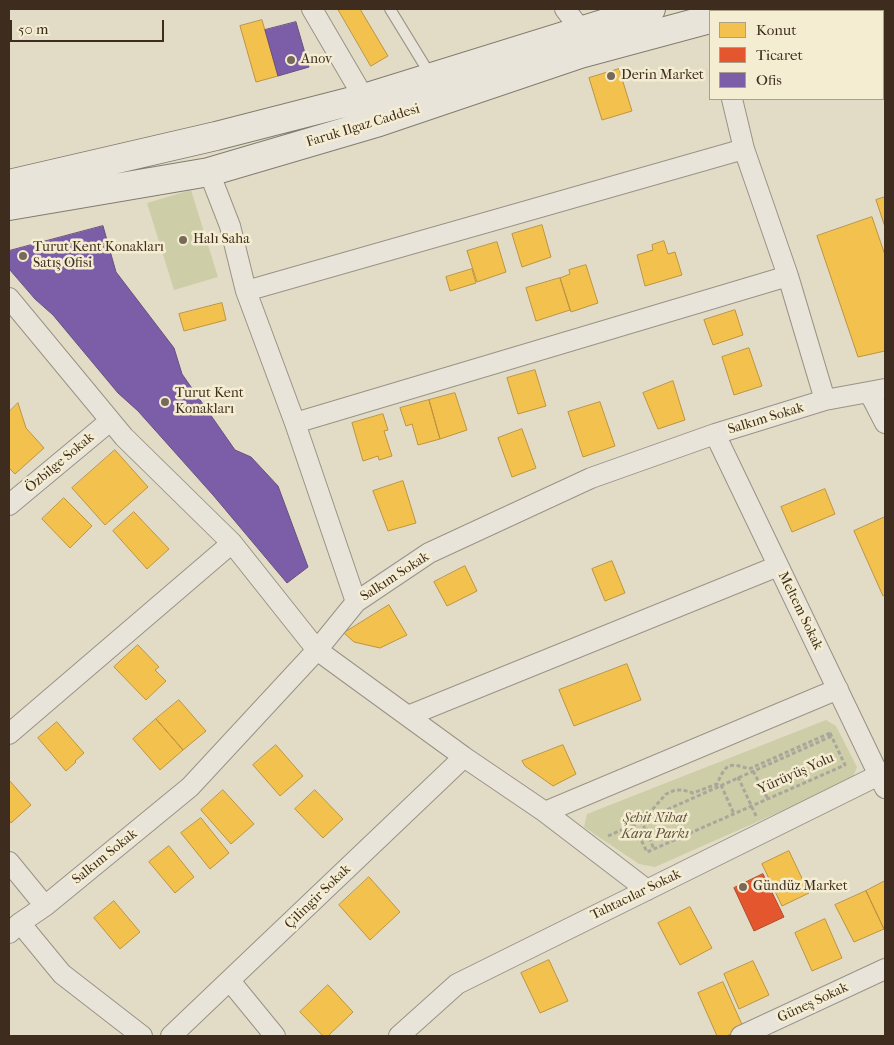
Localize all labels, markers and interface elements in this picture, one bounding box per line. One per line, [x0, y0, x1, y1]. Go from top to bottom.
scale bar [12, 10, 166, 42]
legend [709, 10, 884, 100]
text: 50 m [18, 20, 48, 38]
text: Konut [756, 21, 796, 39]
text: Ticaret [756, 46, 803, 64]
place label: Anov [301, 52, 332, 68]
marker: Anov [285, 54, 297, 66]
place label: Derin Market [621, 68, 704, 84]
marker: Derin Market [605, 70, 617, 82]
text: Ofis [756, 71, 782, 89]
street label: Faruk Ilgaz Caddesi [304, 101, 422, 151]
place label: Halı Saha [193, 232, 250, 248]
marker: Halı Saha [177, 234, 189, 246]
place label: Turut Kent Konakları Satış Ofisi [33, 240, 164, 272]
marker: Turut Kent Konakları Satış Ofisi [17, 250, 29, 262]
place label: Turut Kent Konakları [175, 386, 244, 418]
marker: Turut Kent Konakları [159, 396, 171, 408]
street label: Salkım Sokak [726, 399, 806, 439]
street label: Özbilge Sokak [22, 429, 98, 497]
street label: Salkım Sokak [357, 549, 433, 605]
street label: Meltem Sokak [774, 569, 826, 653]
street label: Yürüyüş Yolu [755, 750, 837, 798]
park label: Şehit Nihat Kara Parkı [621, 811, 689, 844]
street label: Salkım Sokak [69, 826, 141, 888]
street label: Çilingir Sokak [281, 861, 355, 933]
street label: Tahtacılar Sokak [588, 866, 684, 924]
place label: Gündüz Market [753, 879, 848, 895]
marker: Gündüz Market [737, 881, 749, 893]
street label: Güneş Sokak [775, 979, 851, 1027]

